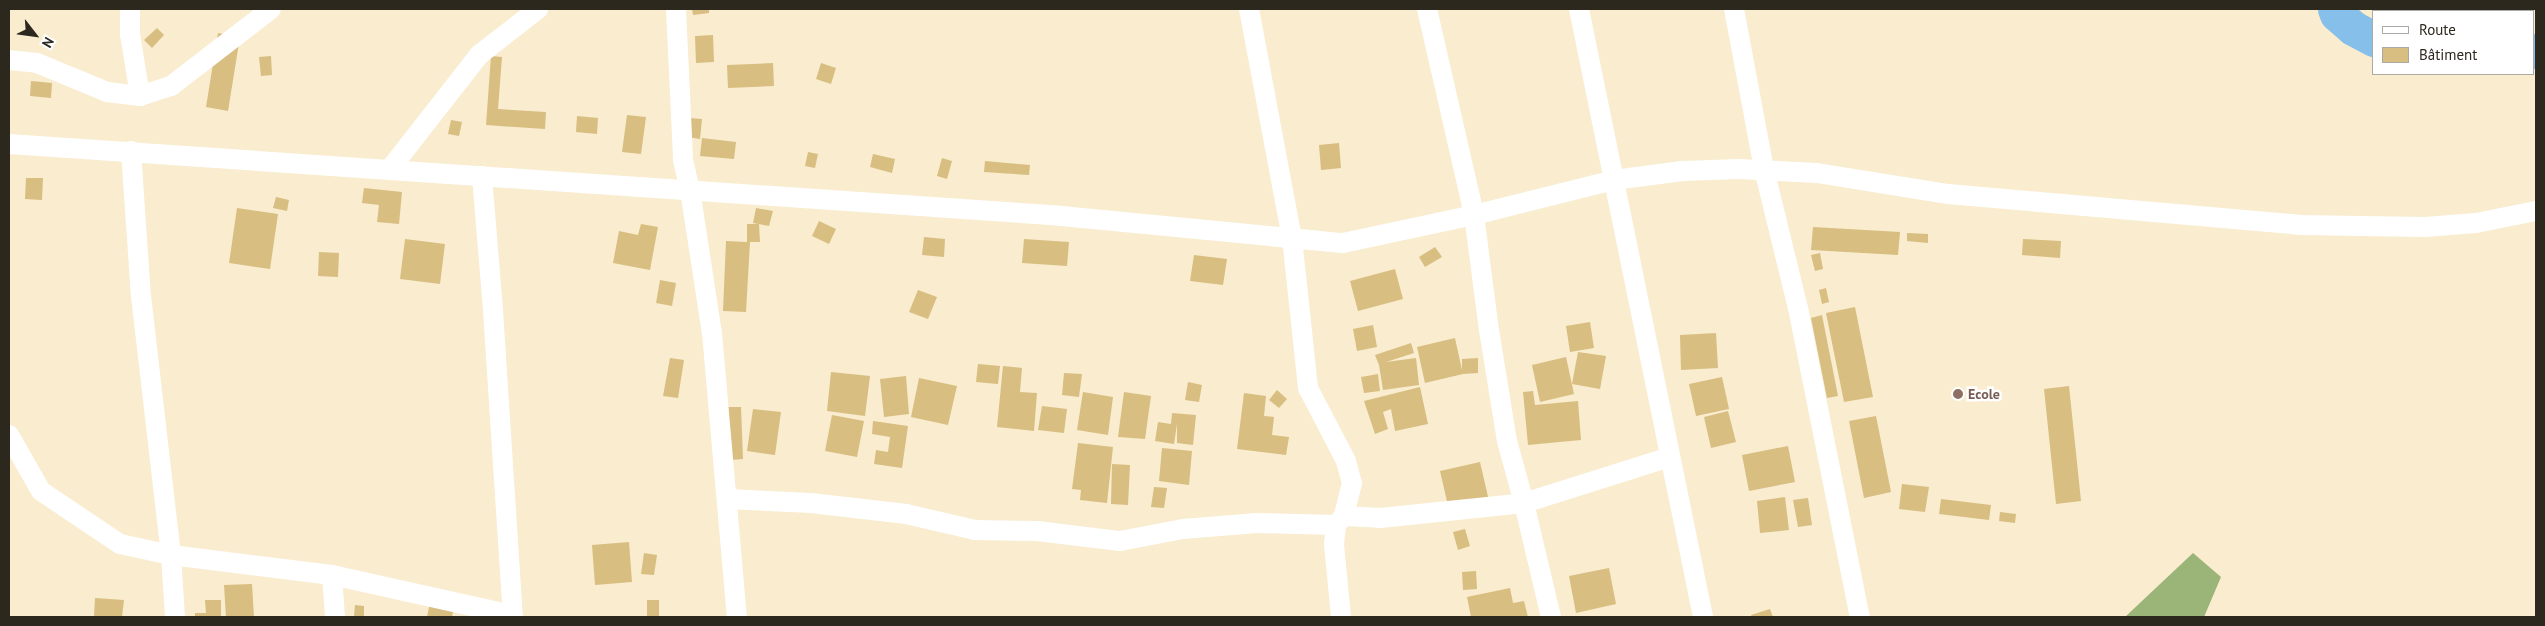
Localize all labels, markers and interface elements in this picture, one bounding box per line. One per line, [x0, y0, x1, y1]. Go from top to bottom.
north arrow [10, 10, 60, 60]
legend [2372, 10, 2535, 75]
text: Route [2419, 20, 2456, 39]
text: N [38, 34, 58, 51]
text: Bâtiment [2419, 45, 2477, 64]
place label: Ecole [1968, 386, 2000, 402]
marker: Ecole [1952, 388, 1964, 400]

